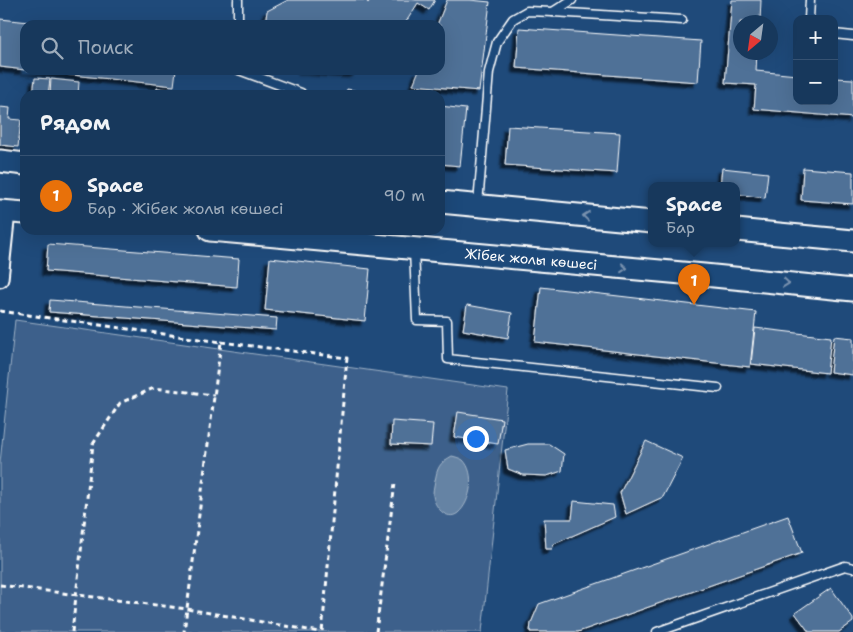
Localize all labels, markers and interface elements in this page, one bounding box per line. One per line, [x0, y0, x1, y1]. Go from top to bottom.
north arrow [733, 15, 778, 60]
map controls [793, 15, 838, 105]
button: + [793, 15, 838, 60]
search box [20, 20, 445, 75]
icon: search [38, 34, 66, 62]
text: Поиск [78, 35, 133, 60]
button: − [793, 60, 838, 105]
text: Рядом [40, 109, 110, 137]
text: Space [87, 173, 144, 198]
popup [648, 182, 740, 247]
text: 1 [52, 185, 60, 206]
text: 90 m [384, 185, 425, 206]
text: Space [666, 192, 722, 217]
text: Бар · Жібек жолы көшесі [87, 198, 284, 219]
one-way arrow [581, 210, 589, 221]
text: Бар [666, 217, 695, 238]
street label: Жібек жолы көшесі [464, 244, 598, 274]
one-way arrow [621, 262, 629, 273]
pin: 1 [678, 264, 710, 305]
one-way arrow [782, 277, 790, 288]
your location [463, 426, 489, 452]

